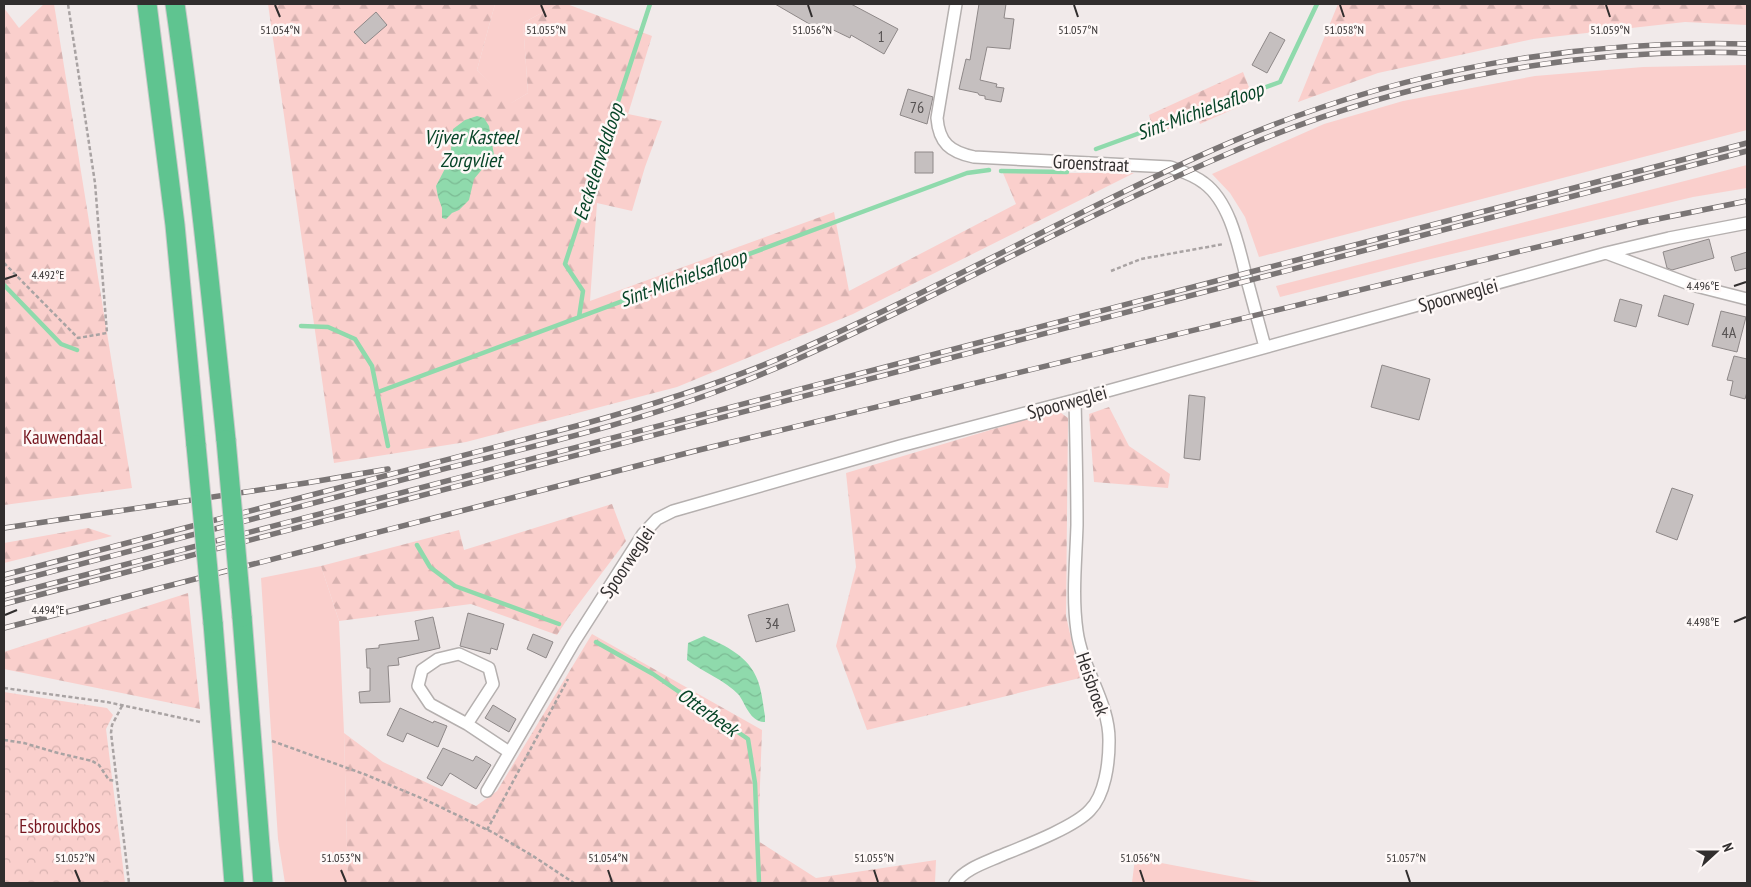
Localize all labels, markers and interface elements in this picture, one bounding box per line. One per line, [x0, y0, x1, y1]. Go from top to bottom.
text: 51.054°N [260, 22, 300, 37]
text: 51.055°N [526, 22, 566, 37]
text: 51.056°N [792, 22, 832, 37]
text: 51.057°N [1058, 22, 1098, 37]
text: 51.058°N [1324, 22, 1364, 37]
text: 51.059°N [1590, 22, 1630, 37]
house number: 1 [877, 26, 885, 46]
water label: Sint-Michielsafloop [1133, 76, 1268, 146]
house number: 76 [910, 97, 924, 117]
water label: Eeckelenveldloop [567, 99, 630, 224]
water label: Vijver Kasteel Zorgvliet [424, 124, 520, 173]
street label: Groenstraat [1052, 149, 1130, 177]
water label: Sint-Michielsafloop [616, 243, 751, 313]
text: 4.492°E [32, 267, 65, 282]
street label: Spoorweglei [1416, 273, 1500, 317]
text: 4.496°E [1687, 278, 1720, 293]
house number: 4A [1722, 322, 1737, 342]
street label: Spoorweglei [1025, 380, 1109, 424]
park label: Kauwendaal [23, 425, 104, 449]
street label: Spoorweglei [594, 522, 660, 602]
text: 4.494°E [32, 602, 65, 617]
house number: 34 [765, 613, 779, 633]
text: 4.498°E [1687, 614, 1720, 629]
street label: Heisbroek [1071, 649, 1115, 719]
water label: Otterbeek [673, 682, 745, 744]
park label: Esbrouckbos [19, 814, 101, 838]
north arrow [1691, 827, 1741, 877]
text: N [1718, 841, 1738, 854]
text: 51.052°N [55, 850, 95, 865]
text: 51.053°N [321, 850, 361, 865]
text: 51.054°N [588, 850, 628, 865]
text: 51.055°N [854, 850, 894, 865]
text: 51.056°N [1120, 850, 1160, 865]
text: 51.057°N [1386, 850, 1426, 865]

